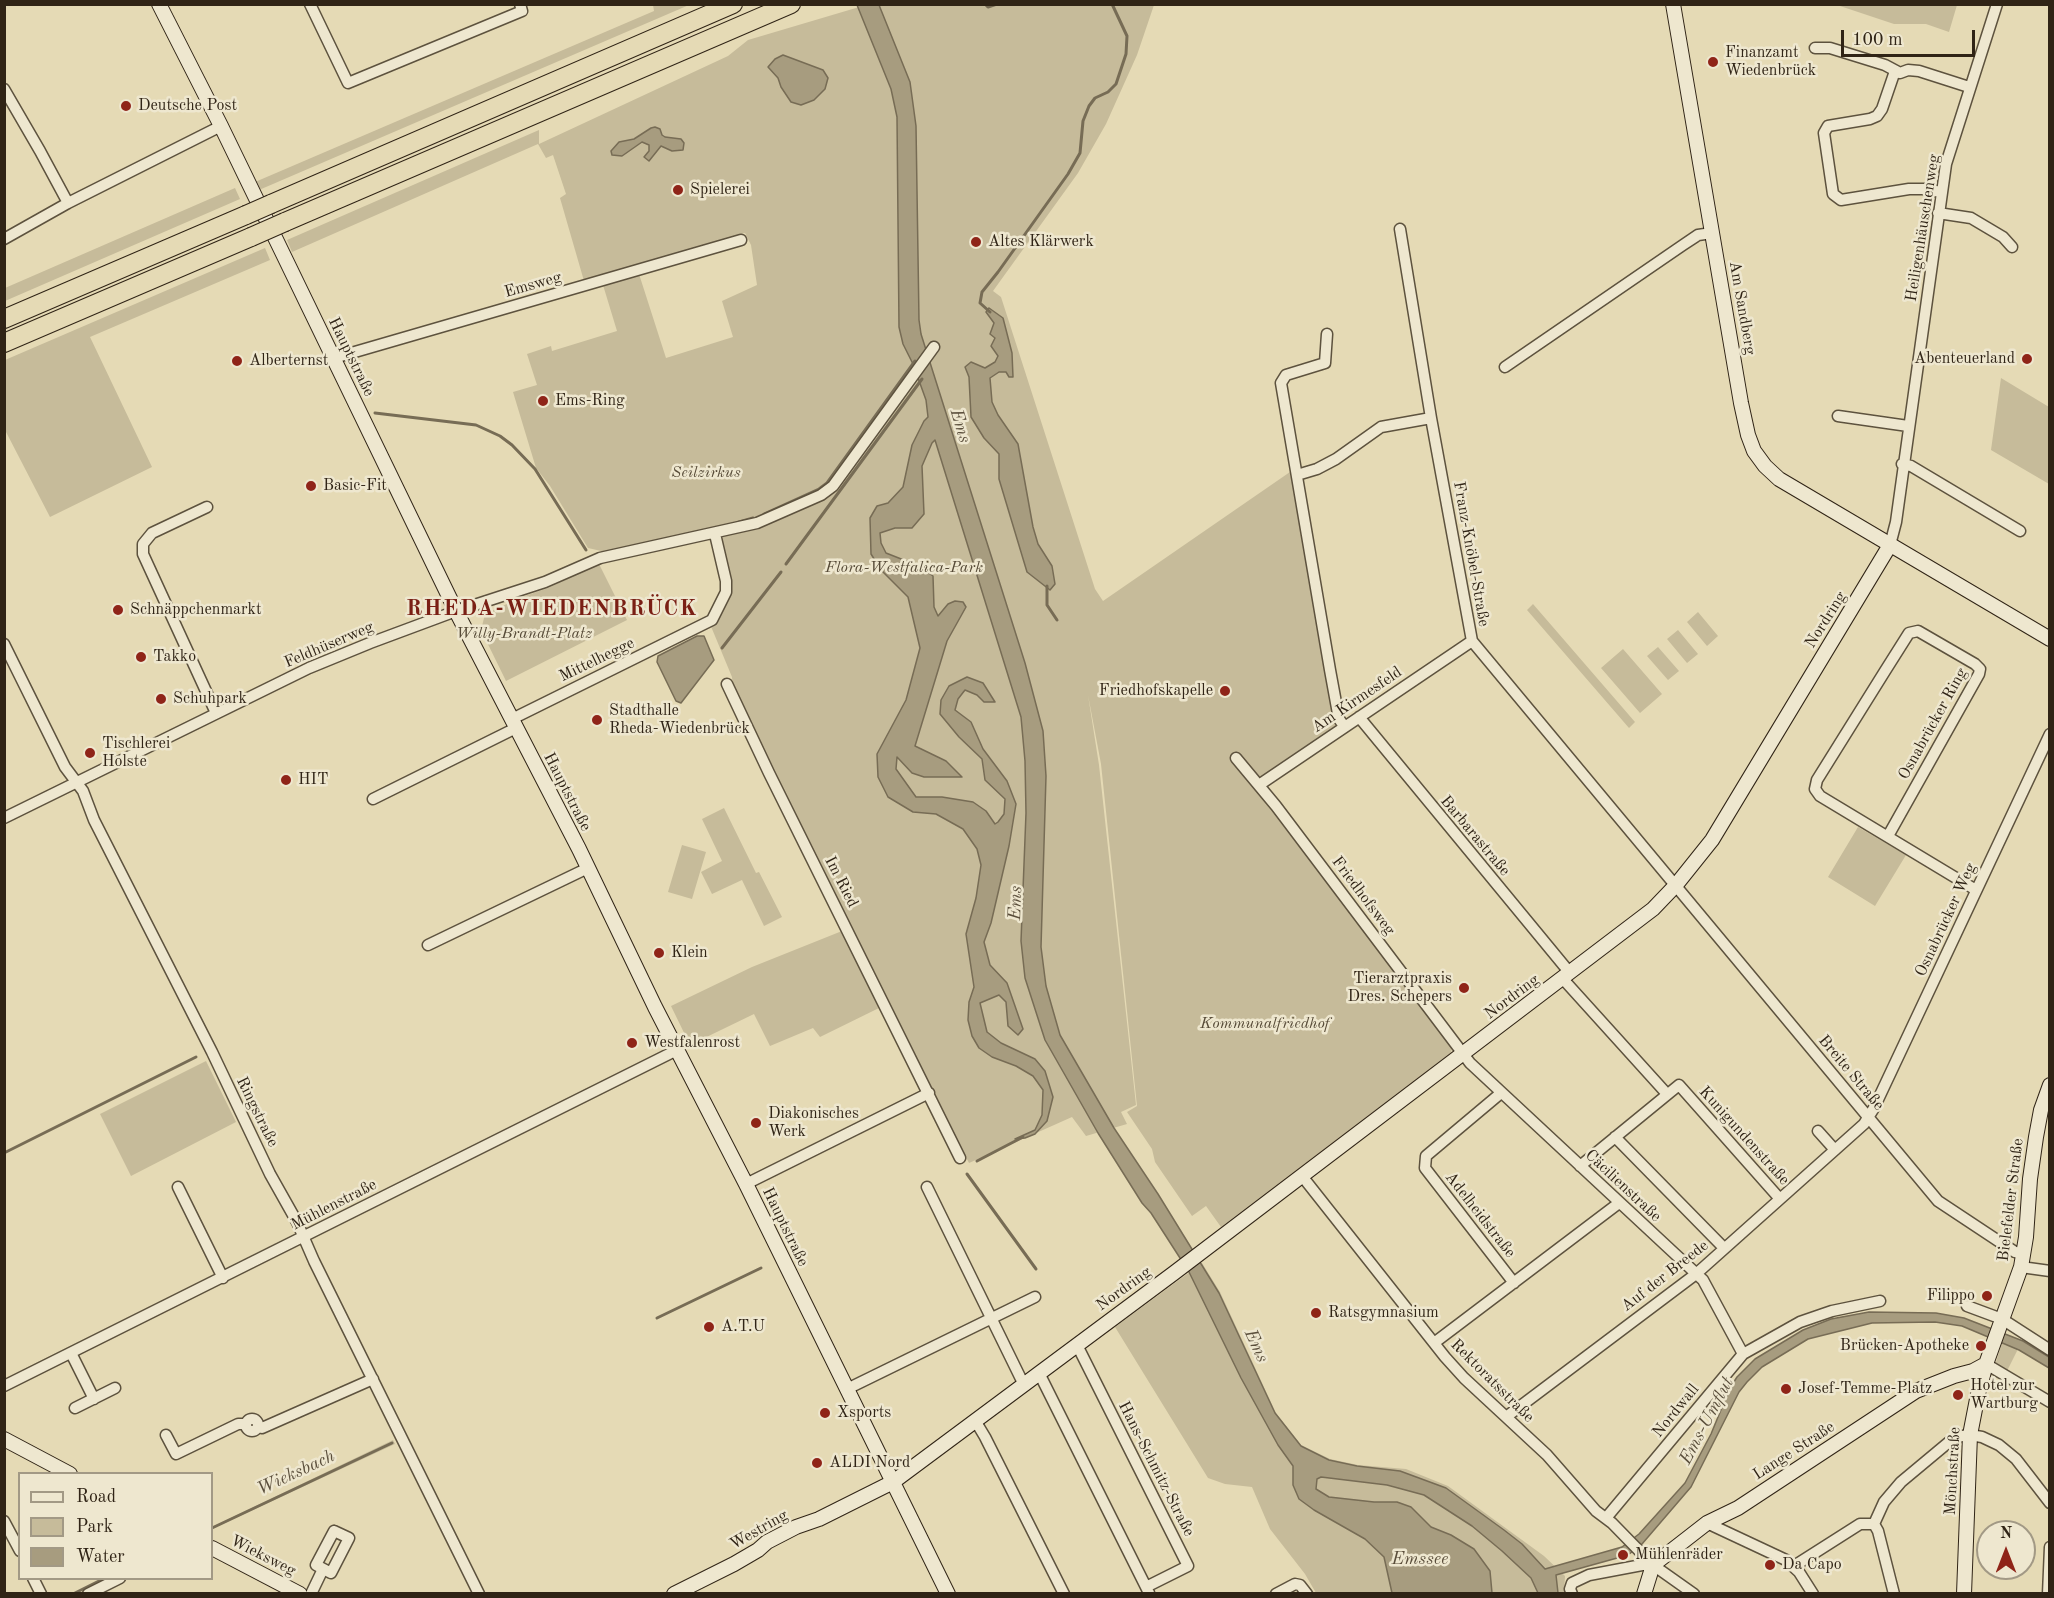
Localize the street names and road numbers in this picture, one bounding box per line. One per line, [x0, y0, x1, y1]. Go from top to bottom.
street label: Heiligenhäuschenweg [1902, 153, 1944, 303]
street label: Am Sandberg [1724, 260, 1760, 356]
street label: Emsweg [502, 268, 564, 302]
street label: Hauptstraße [324, 314, 378, 400]
street label: Franz-Knöbel-Straße [1449, 480, 1493, 628]
street label: Nordring [1801, 588, 1851, 652]
street label: Feldhüserweg [281, 618, 377, 672]
street label: Mittelhegge [556, 634, 638, 686]
street label: Am Kirmesfeld [1308, 663, 1406, 737]
street label: Osnabrücker Ring [1894, 665, 1972, 783]
street label: Hauptstraße [539, 749, 595, 835]
street label: Barbarastraße [1436, 792, 1514, 880]
street label: Im Ried [820, 853, 862, 911]
street label: Friedhofsweg [1327, 853, 1399, 939]
street label: Osnabrücker Weg [1911, 860, 1981, 980]
street label: Nordring [1481, 970, 1543, 1024]
street label: Breite Straße [1814, 1031, 1888, 1115]
street label: Ringstraße [232, 1074, 282, 1150]
street label: Kunigundenstraße [1695, 1083, 1793, 1189]
street label: Bielefelder Straße [1994, 1137, 2028, 1263]
street label: Cäcilienstraße [1581, 1146, 1665, 1226]
street label: Adelheidstraße [1440, 1168, 1520, 1262]
street label: Mühlenstraße [288, 1175, 380, 1235]
street label: Hauptstraße [758, 1184, 812, 1270]
street label: Auf der Breede [1618, 1236, 1712, 1316]
street label: Nordring [1093, 1263, 1155, 1315]
street label: Rektoratsstraße [1446, 1335, 1538, 1427]
street label: Nordwall [1649, 1380, 1703, 1442]
street label: Hans-Schmitz-Straße [1114, 1398, 1198, 1540]
street label: Lange Straße [1750, 1417, 1838, 1485]
street label: Mönchstraße [1941, 1426, 1965, 1516]
street label: Westring [727, 1506, 791, 1554]
street label: Wieksweg [227, 1531, 299, 1581]

